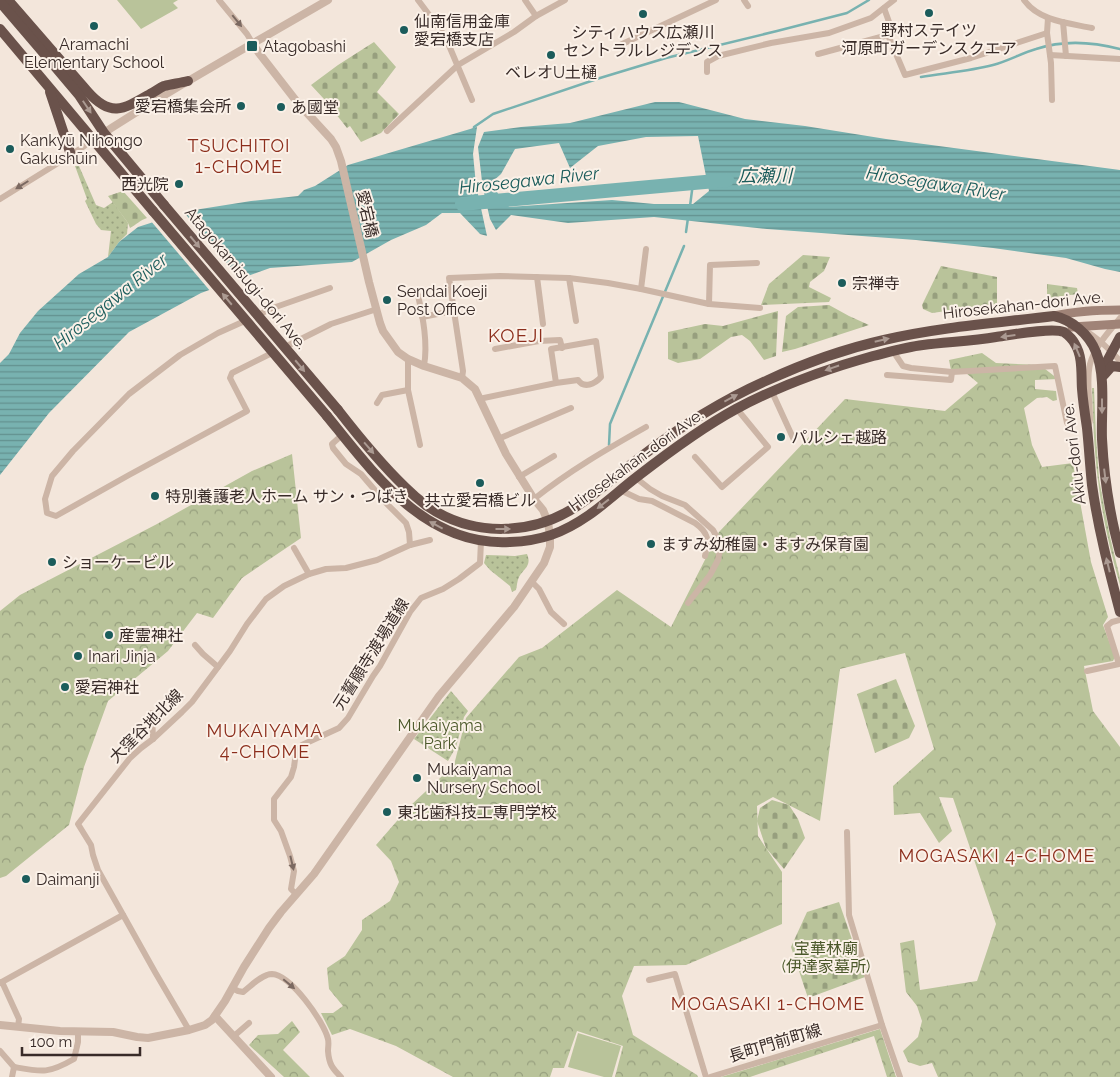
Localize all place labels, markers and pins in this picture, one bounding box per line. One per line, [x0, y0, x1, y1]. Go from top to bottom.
marker: 野村ステイツ 河原町ガーデンスクエア [923, 7, 935, 19]
marker: シティハウス広瀬川 セントラルレジデンス [637, 8, 649, 20]
place label: 仙南信用金庫 愛宕橋支店 [414, 12, 510, 49]
marker: Aramachi Elementary School [88, 20, 100, 32]
place label: 野村ステイツ 河原町ガーデンスクエア [841, 21, 1017, 58]
place label: シティハウス広瀬川 セントラルレジデンス [563, 23, 723, 60]
marker: 仙南信用金庫 愛宕橋支店 [398, 24, 410, 36]
place label: Aramachi Elementary School [24, 35, 165, 72]
place label: Atagobashi [263, 37, 346, 56]
marker: Atagobashi [245, 39, 259, 53]
marker: ベレオU土樋 [545, 49, 557, 61]
place label: ベレオU土樋 [505, 63, 597, 82]
place label: 愛宕橋集会所 [135, 97, 231, 116]
place label: あ國堂 [291, 98, 339, 117]
marker: 愛宕橋集会所 [235, 100, 247, 112]
marker: あ國堂 [275, 101, 287, 113]
place label: Kankyū Nihongo Gakushūin [20, 131, 143, 168]
marker: Kankyū Nihongo Gakushūin [4, 143, 16, 155]
place label: 西光院 [121, 175, 169, 194]
marker: 西光院 [173, 178, 185, 190]
place label: 宗禅寺 [852, 274, 900, 293]
marker: 宗禅寺 [836, 277, 848, 289]
place label: Sendai Koeji Post Office [397, 282, 487, 319]
marker: Sendai Koeji Post Office [381, 294, 393, 306]
place label: パルシェ越路 [791, 428, 887, 447]
marker: パルシェ越路 [775, 431, 787, 443]
marker: 共立愛宕橋ビル [474, 477, 486, 489]
place label: 特別養護老人ホーム サン・つばき [165, 487, 409, 506]
marker: 特別養護老人ホーム サン・つばき [149, 490, 161, 502]
place label: 共立愛宕橋ビル [424, 491, 536, 510]
place label: ますみ幼稚園・ますみ保育園 [661, 535, 869, 554]
marker: ますみ幼稚園・ますみ保育園 [645, 538, 657, 550]
place label: ショーケービル [62, 553, 174, 572]
marker: ショーケービル [46, 556, 58, 568]
place label: 産霊神社 [119, 626, 183, 645]
marker: 産霊神社 [103, 629, 115, 641]
place label: Inari Jinja [88, 647, 156, 666]
marker: Inari Jinja [72, 650, 84, 662]
place label: 愛宕神社 [75, 678, 139, 697]
marker: 愛宕神社 [59, 681, 71, 693]
place label: Mukaiyama Nursery School [427, 760, 541, 797]
marker: Mukaiyama Nursery School [411, 772, 423, 784]
place label: 東北歯科技工専門学校 [397, 803, 557, 822]
marker: 東北歯科技工専門学校 [381, 806, 393, 818]
place label: Daimanji [36, 870, 99, 889]
marker: Daimanji [20, 873, 32, 885]

